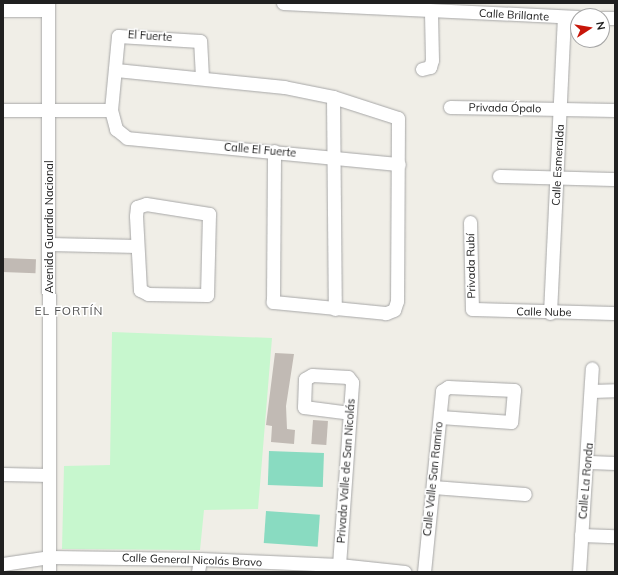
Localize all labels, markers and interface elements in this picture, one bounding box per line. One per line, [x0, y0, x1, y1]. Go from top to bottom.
street label: Calle Brillante [479, 7, 549, 23]
north arrow [570, 8, 610, 48]
text: N [593, 20, 608, 31]
street label: El Fuerte [127, 28, 173, 44]
street label: Privada Ópalo [469, 101, 541, 115]
street label: Calle Esmeralda [549, 124, 567, 206]
street label: Calle El Fuerte [223, 140, 297, 160]
street label: Avenida Guardia Nacional [42, 160, 56, 294]
street label: Privada Rubí [464, 233, 478, 299]
district label: EL FORTÍN [35, 304, 103, 318]
street label: Calle Nube [516, 305, 572, 319]
street label: Privada Valle de San Nicolás [334, 398, 358, 544]
street label: Calle Valle San Ramiro [420, 421, 446, 537]
street label: Calle La Ronda [576, 442, 596, 520]
street label: Calle General Nicolás Bravo [122, 551, 262, 569]

